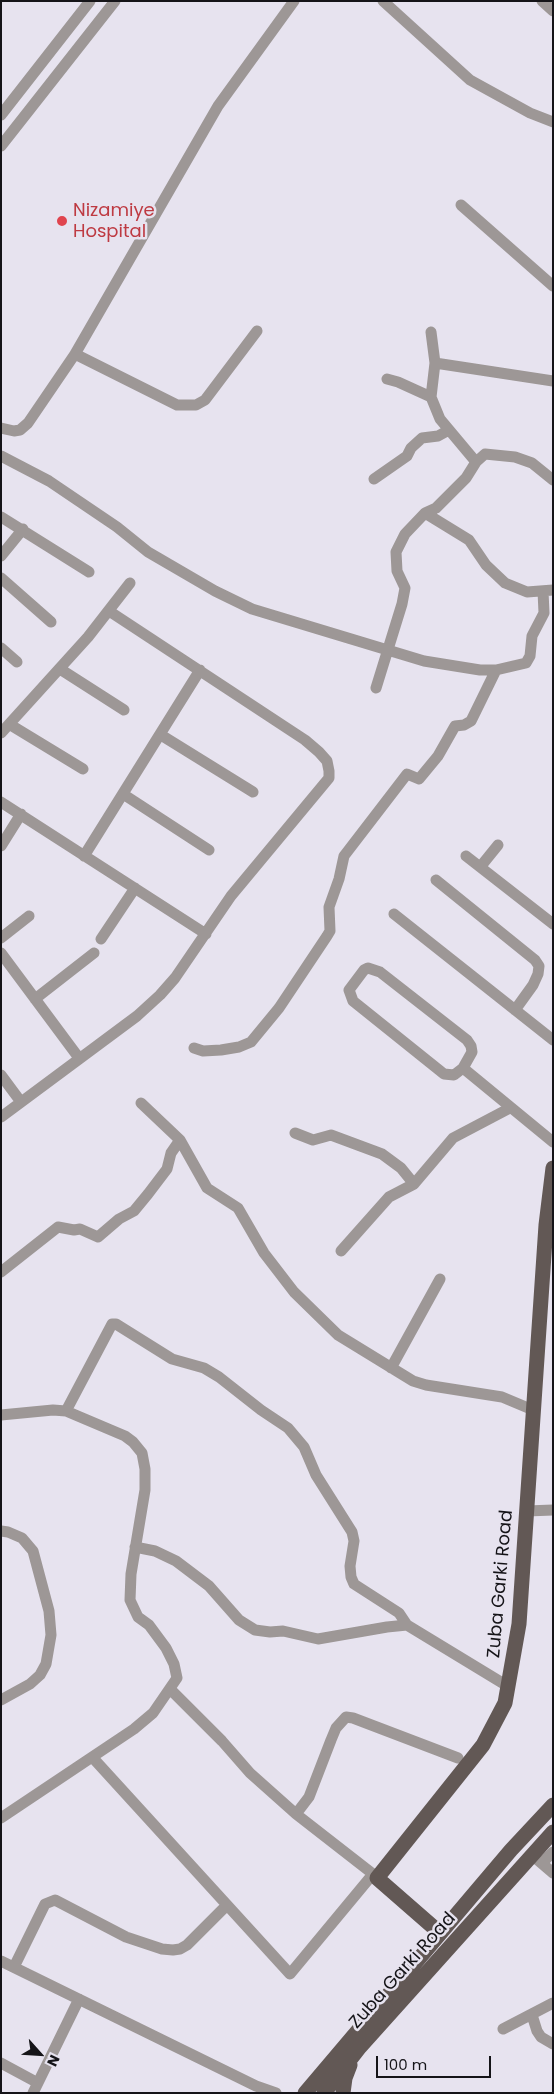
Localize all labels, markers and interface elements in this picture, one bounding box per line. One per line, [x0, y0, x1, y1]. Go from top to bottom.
place label: Nizamiye Hospital [73, 200, 155, 242]
marker: Nizamiye Hospital [55, 214, 69, 228]
street label: Zuba Garki Road [484, 1509, 518, 1659]
street label: Zuba Garki Road [345, 1909, 461, 2033]
north arrow [15, 2029, 65, 2079]
scale bar [379, 2046, 494, 2078]
text: N [42, 2051, 65, 2070]
text: 100 m [384, 2054, 427, 2075]

